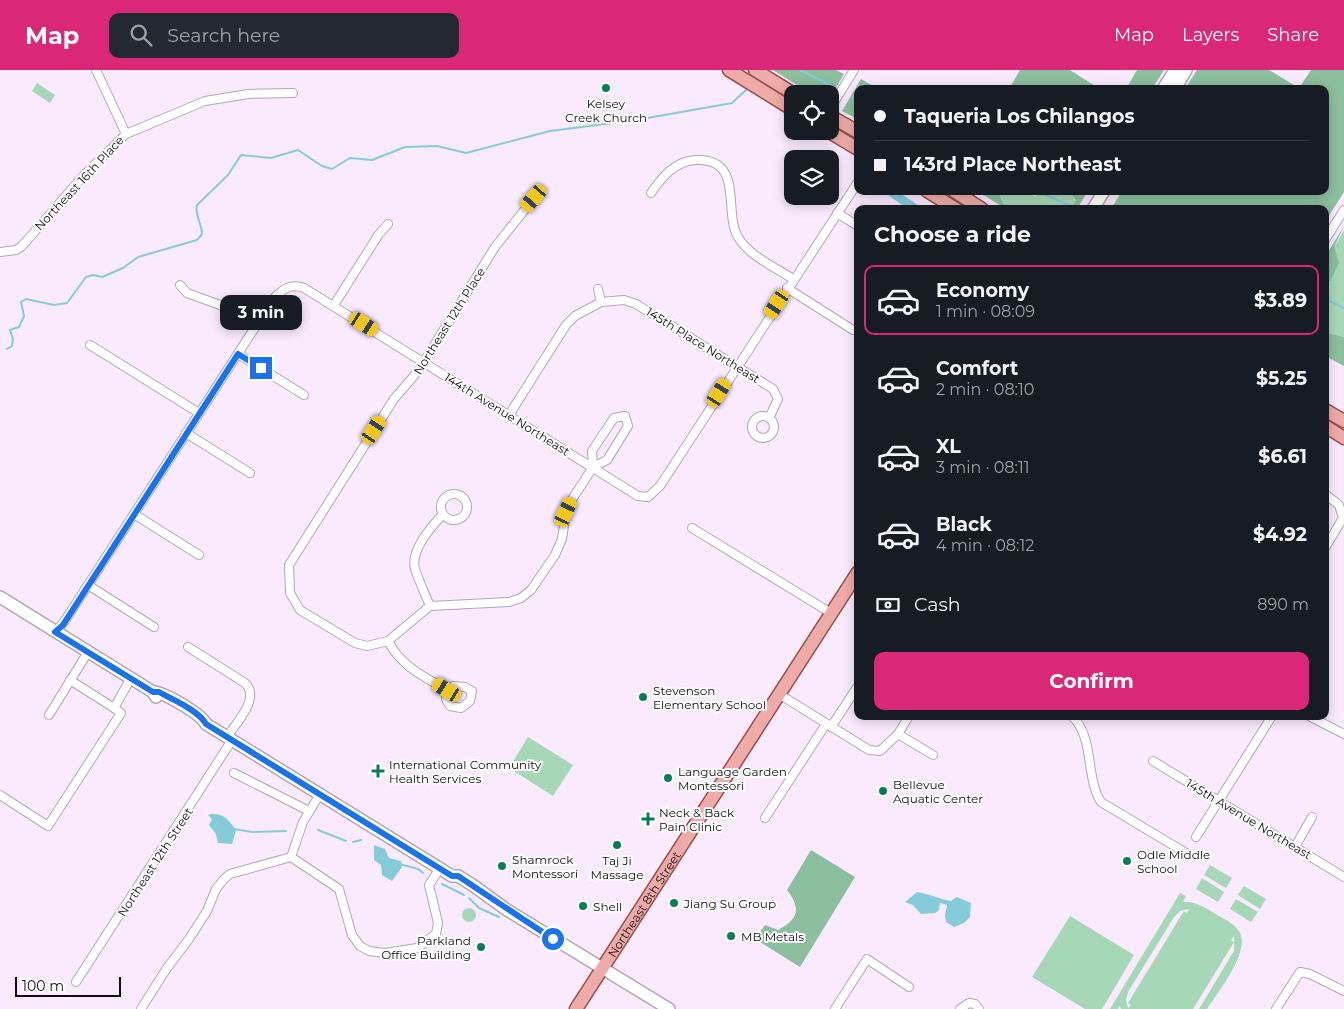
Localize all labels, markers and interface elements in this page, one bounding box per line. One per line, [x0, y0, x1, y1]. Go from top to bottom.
search box [109, 13, 459, 58]
text: Map [25, 21, 79, 50]
icon: search [127, 21, 155, 49]
text: Search here [167, 24, 280, 47]
text: Map [1114, 24, 1154, 46]
text: Layers [1182, 24, 1239, 46]
text: Share [1267, 24, 1319, 46]
marker: Kelsey Creek Church [600, 82, 612, 94]
map controls [784, 85, 839, 205]
button: locate [784, 85, 839, 140]
place label: Kelsey Creek Church [565, 96, 647, 125]
text: Taqueria Los Chilangos [904, 105, 1135, 128]
street label: Northeast 16th Place [31, 133, 127, 233]
button: layers [784, 150, 839, 205]
text: 143rd Place Northeast [904, 153, 1122, 176]
car [518, 182, 549, 214]
text: Choose a ride [874, 221, 1031, 248]
street label: Northeast 12th Place [410, 265, 488, 377]
icon: car [876, 278, 921, 323]
text: Economy [936, 279, 1029, 302]
car [762, 287, 791, 321]
text: $3.89 [1254, 289, 1307, 312]
callout: 3 min [220, 296, 302, 330]
text: 1 min · 08:09 [936, 302, 1035, 321]
text: 3 min [238, 303, 284, 322]
street label: 145th Place Northeast [643, 304, 763, 386]
car [347, 310, 380, 338]
icon: car [876, 356, 921, 401]
route end [250, 357, 272, 379]
text: Comfort [936, 357, 1018, 380]
text: $5.25 [1256, 367, 1307, 390]
street label: 144th Avenue Northeast [442, 369, 573, 459]
car [704, 376, 733, 410]
text: 2 min · 08:10 [936, 380, 1034, 399]
car [359, 413, 388, 447]
icon: car [876, 434, 921, 479]
text: XL [936, 435, 961, 458]
text: $6.61 [1258, 445, 1307, 468]
text: 3 min · 08:11 [936, 458, 1029, 477]
car [552, 495, 579, 529]
icon: car [876, 512, 921, 557]
text: Black [936, 513, 992, 536]
text: $4.92 [1253, 523, 1307, 546]
text: 4 min · 08:12 [936, 536, 1034, 555]
icon: cash [874, 591, 902, 619]
text: Cash [914, 593, 961, 616]
text: 890 m [1257, 595, 1309, 614]
button: Confirm [874, 652, 1309, 710]
car [430, 676, 463, 704]
place label: Stevenson Elementary School [653, 683, 766, 712]
marker: Stevenson Elementary School [637, 691, 649, 703]
place label: International Community Health Services [389, 757, 542, 786]
marker: International Community Health Services [371, 764, 385, 778]
place label: Language Garden Montessori [678, 764, 787, 793]
marker: Language Garden Montessori [662, 772, 674, 784]
street label: 145th Avenue Northeast [1184, 776, 1315, 863]
place label: Bellevue Aquatic Center [893, 777, 983, 806]
marker: Bellevue Aquatic Center [877, 785, 889, 797]
street label: Northeast 12th Street [114, 805, 196, 919]
place label: Neck & Back Pain Clinic [659, 805, 735, 834]
marker: Neck & Back Pain Clinic [641, 812, 655, 826]
marker: Taj Ji Massage [611, 839, 623, 851]
place label: Odle Middle School [1137, 847, 1210, 876]
street label: Northeast 8th Street [604, 848, 684, 960]
place label: Shamrock Montessori [512, 852, 578, 881]
place label: Taj Ji Massage [591, 853, 643, 882]
marker: Odle Middle School [1121, 855, 1133, 867]
marker: Shamrock Montessori [496, 860, 508, 872]
place label: Jiang Su Group [683, 896, 776, 911]
marker: Jiang Su Group [668, 897, 680, 909]
place label: Shell [593, 899, 622, 914]
marker: Shell [577, 900, 589, 912]
route start [542, 928, 564, 950]
place label: MB Metals [741, 929, 804, 944]
marker: MB Metals [725, 930, 737, 942]
place label: Parkland Office Building [381, 933, 471, 962]
marker: Parkland Office Building [475, 941, 487, 953]
scale bar [15, 974, 121, 997]
text: 100 m [22, 977, 64, 995]

